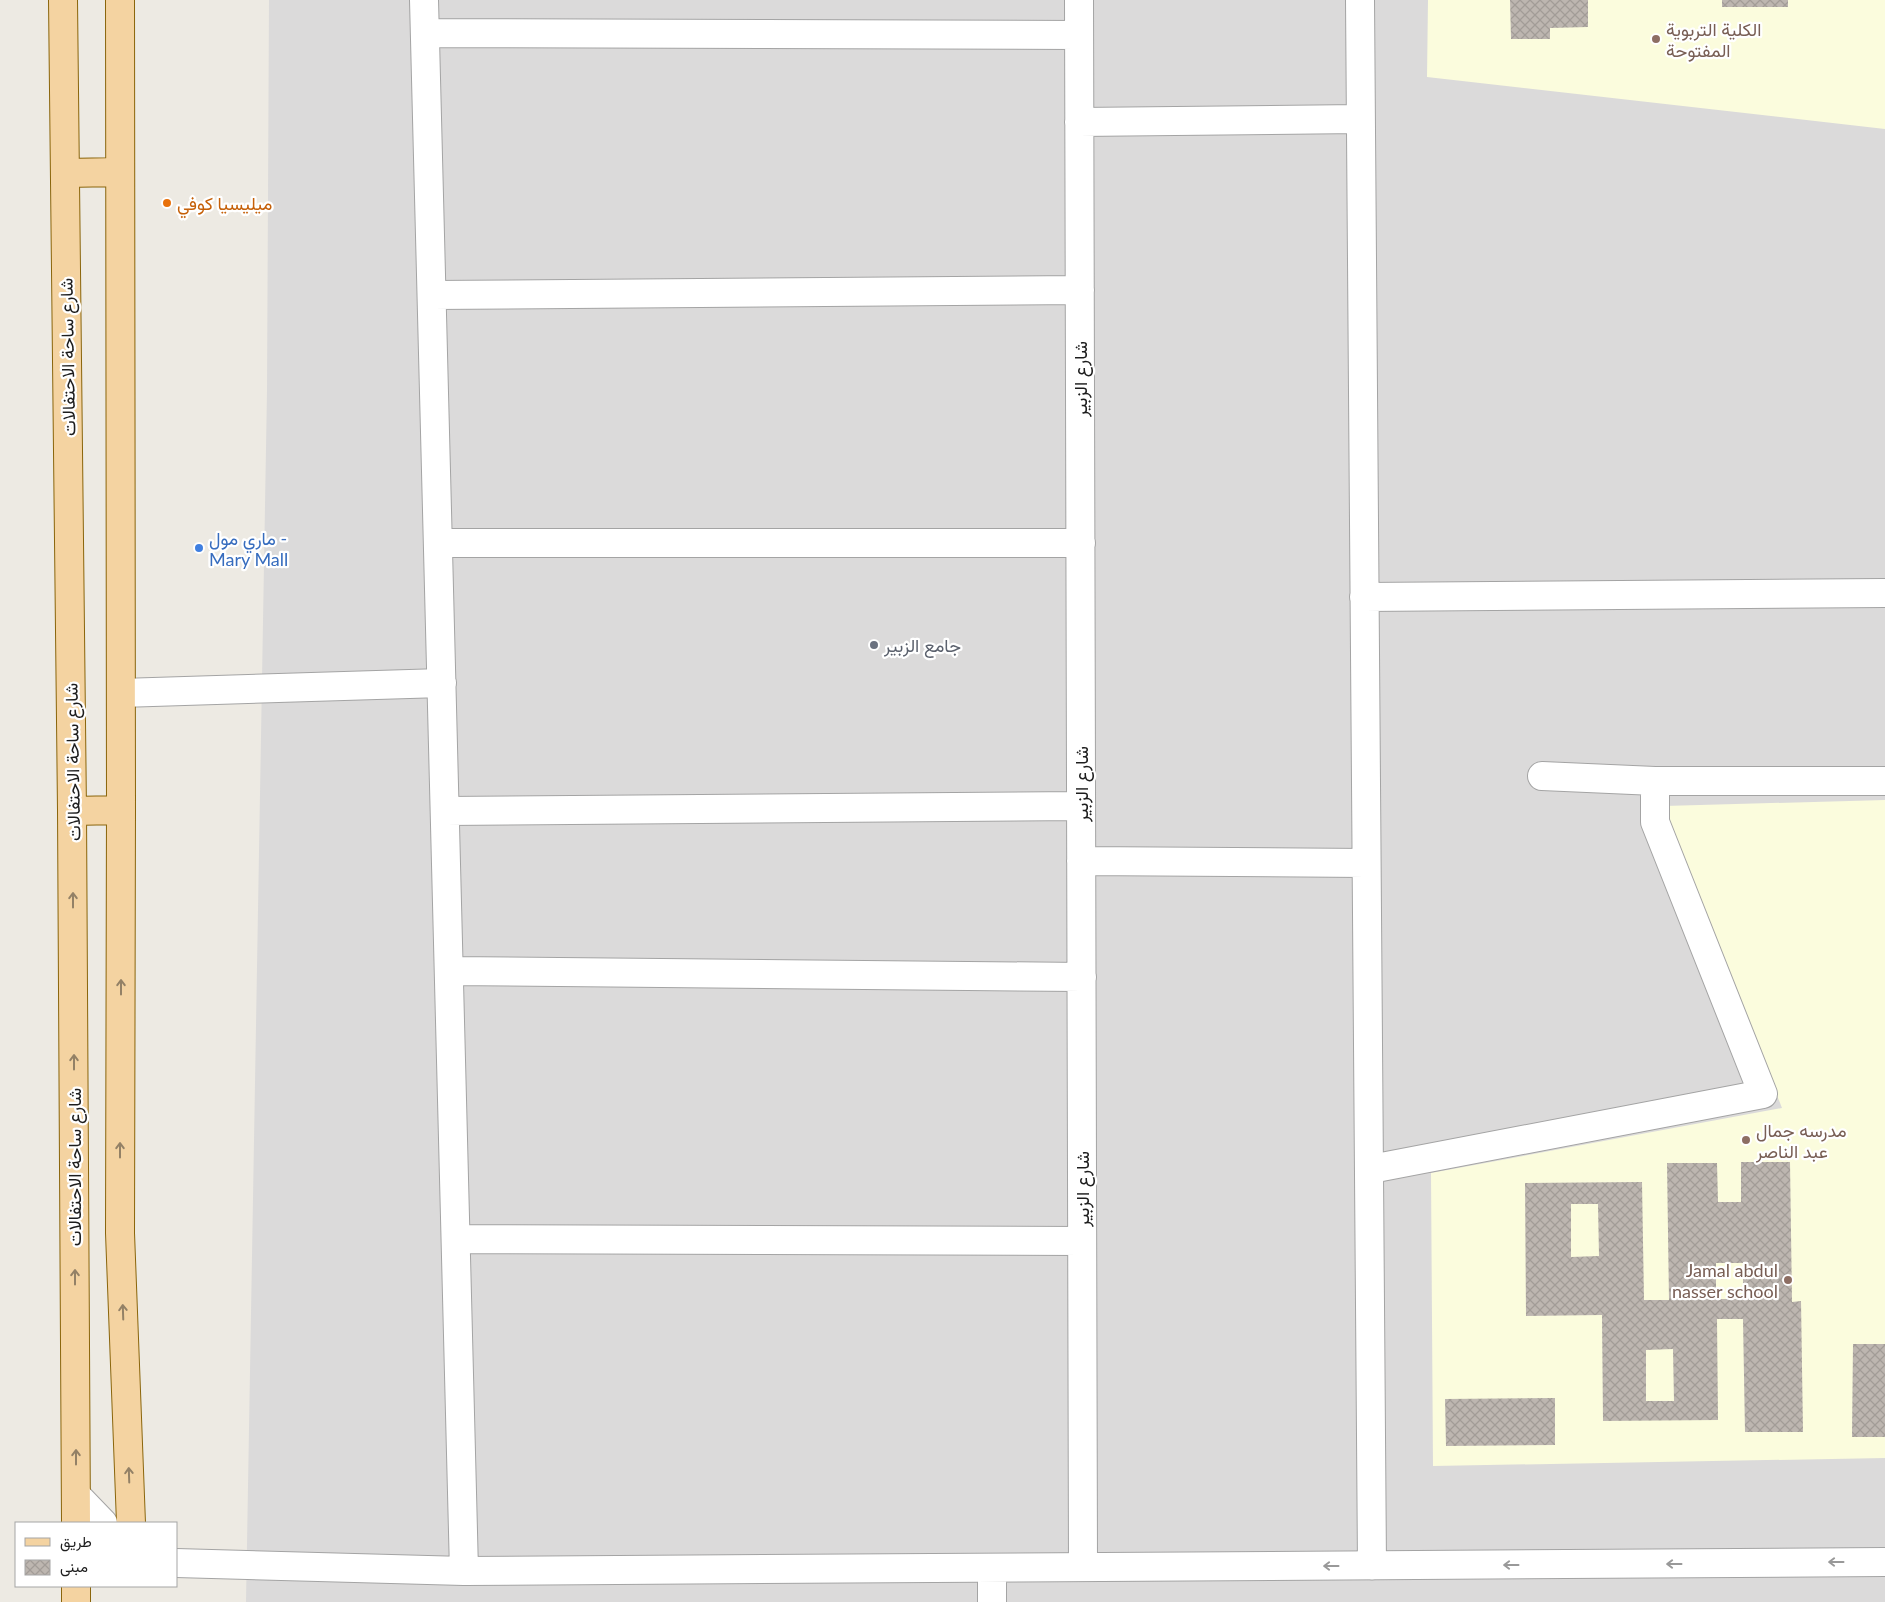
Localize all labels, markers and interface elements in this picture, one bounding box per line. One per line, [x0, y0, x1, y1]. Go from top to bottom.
place label: الكلية التربوية المفتوحة [1666, 18, 1761, 62]
marker: الكلية التربوية المفتوحة [1650, 33, 1662, 45]
place label: ميليسيا كوفي [177, 192, 272, 219]
marker: ميليسيا كوفي [161, 197, 173, 209]
street label: شارع ساحة الاحتفالات [55, 278, 81, 436]
street label: شارع الزبير [1069, 341, 1093, 418]
place label: ماري مول - Mary Mall [209, 527, 288, 570]
marker: ماري مول - Mary Mall [193, 542, 205, 554]
place label: جامع الزبير [883, 634, 961, 658]
marker: جامع الزبير [868, 639, 880, 651]
street label: شارع ساحة الاحتفالات [60, 683, 86, 841]
street label: شارع الزبير [1070, 746, 1094, 823]
one-way arrow [68, 892, 78, 908]
one-way arrow [116, 979, 126, 996]
one-way arrow [69, 1054, 79, 1070]
street label: شارع ساحة الاحتفالات [63, 1088, 87, 1246]
place label: مدرسه جمال عبد الناصر [1755, 1119, 1847, 1163]
marker: مدرسه جمال عبد الناصر [1740, 1134, 1752, 1146]
one-way arrow [115, 1142, 125, 1158]
street label: شارع الزبير [1071, 1151, 1095, 1228]
place label: Jamal abdul nasser school [1672, 1259, 1778, 1302]
one-way arrow [70, 1269, 80, 1286]
marker: Jamal abdul nasser school [1782, 1274, 1794, 1286]
one-way arrow [118, 1304, 128, 1320]
one-way arrow [71, 1449, 81, 1466]
one-way arrow [124, 1467, 134, 1483]
legend [15, 1522, 178, 1587]
text: طريق [60, 1532, 92, 1552]
text: مبنى [60, 1557, 88, 1577]
one-way arrow [1829, 1558, 1845, 1567]
one-way arrow [1666, 1559, 1682, 1569]
one-way arrow [1504, 1560, 1520, 1570]
one-way arrow [1324, 1561, 1340, 1571]

